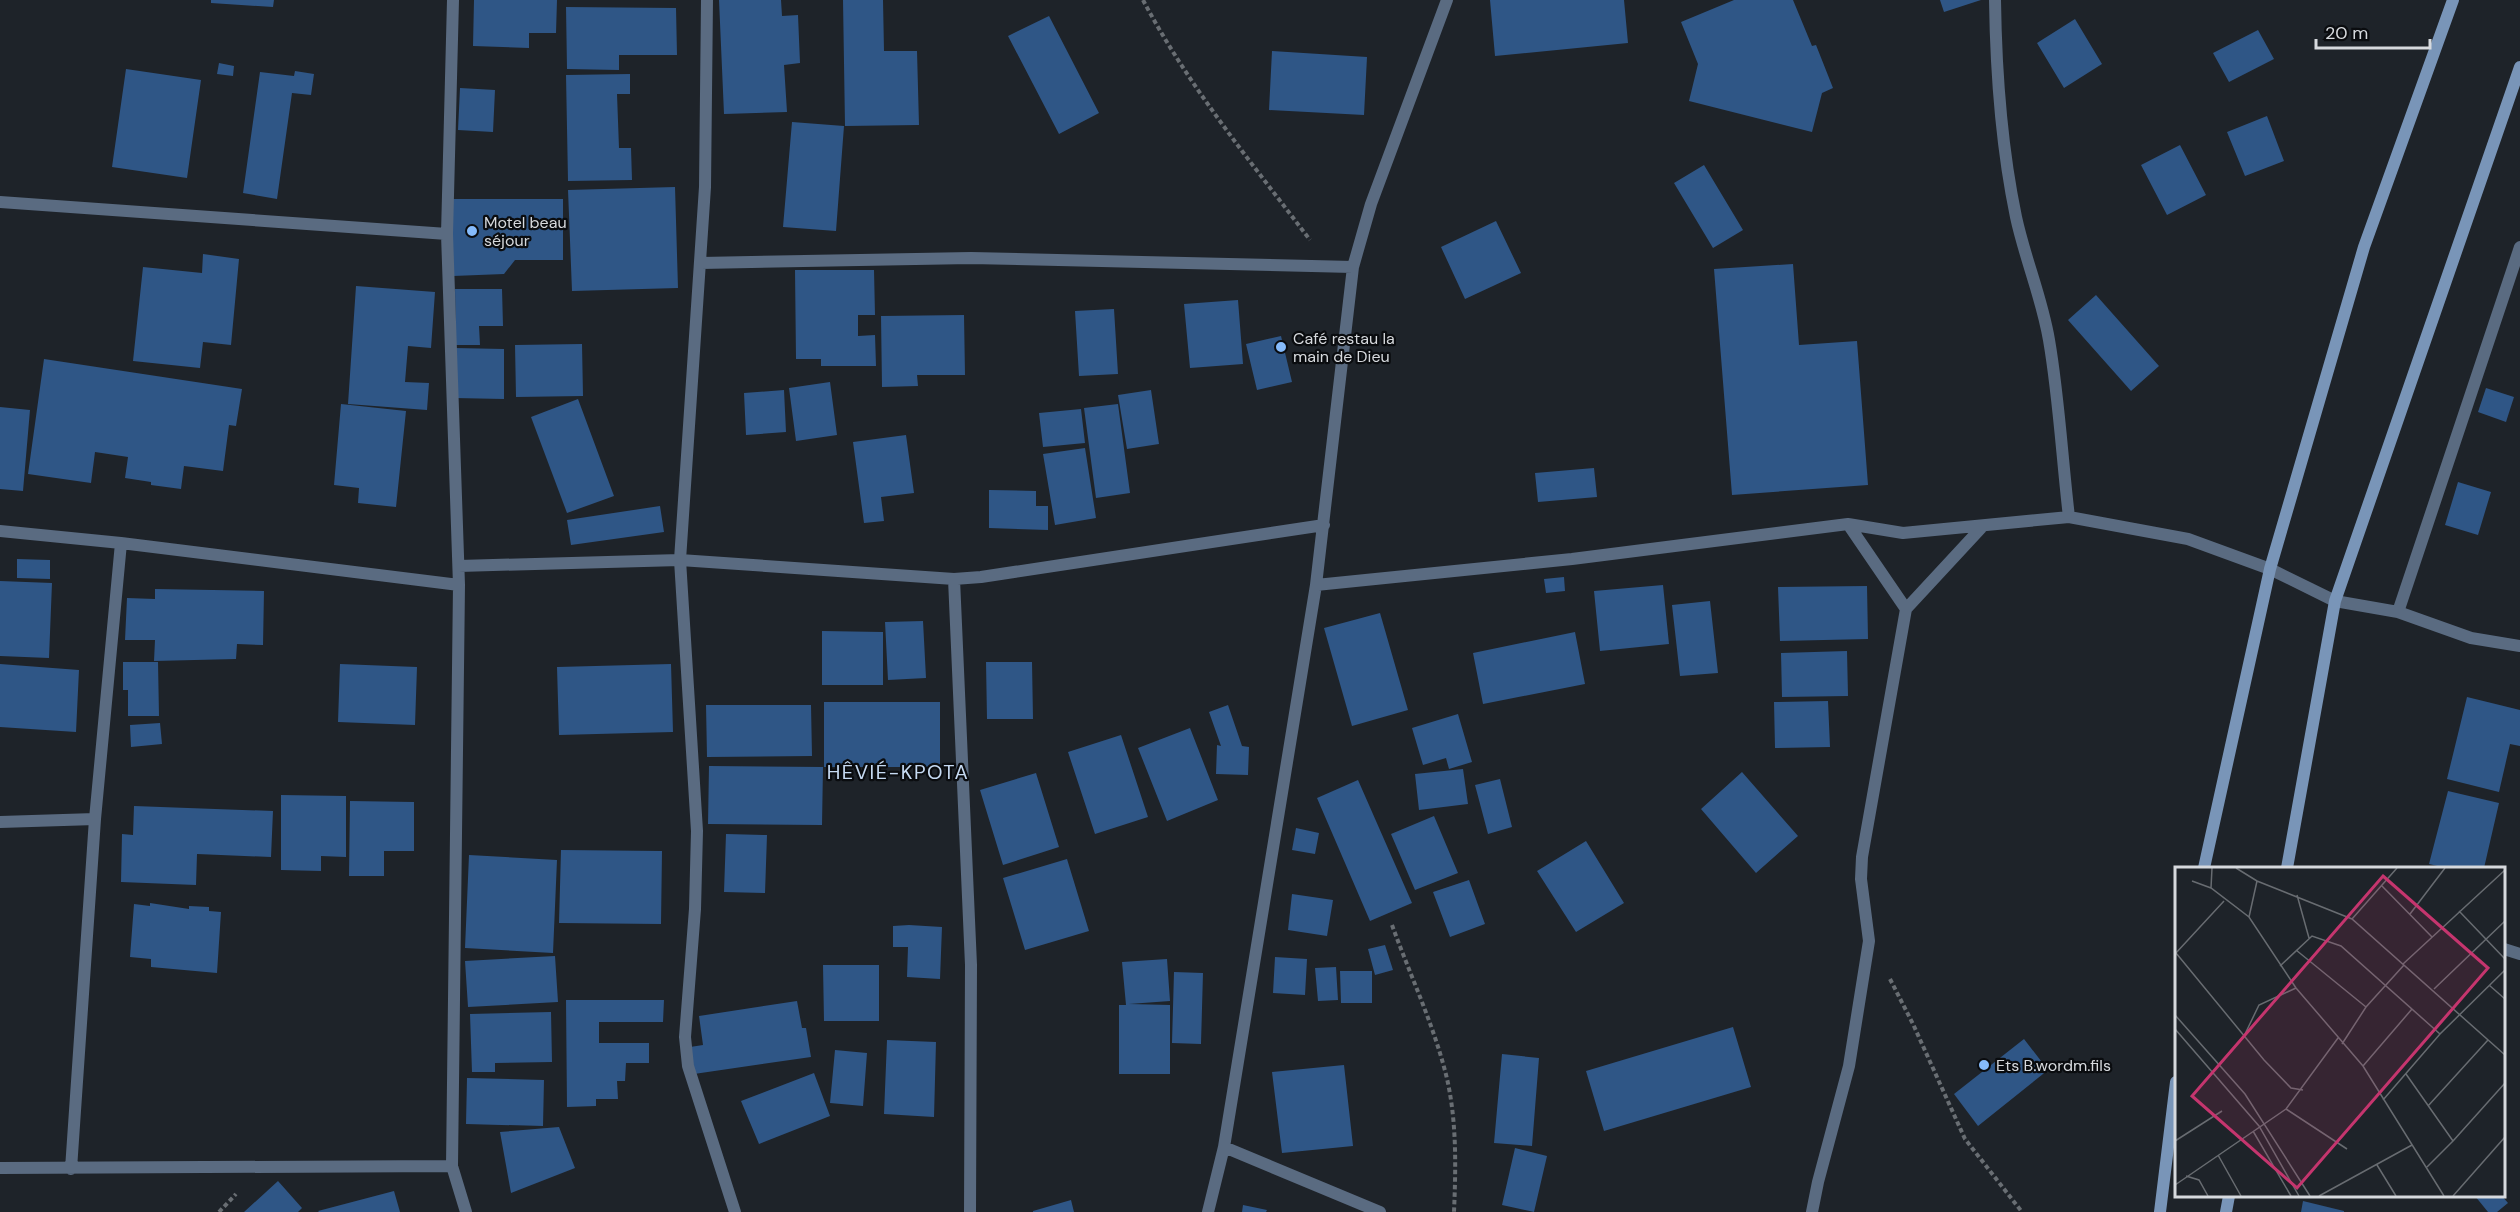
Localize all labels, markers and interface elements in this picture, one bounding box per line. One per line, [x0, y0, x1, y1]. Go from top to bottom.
scale bar [2316, 12, 2430, 50]
text: 20 m [2325, 21, 2368, 45]
place label: Motel beau séjour [484, 212, 567, 251]
marker: Motel beau séjour [465, 224, 479, 238]
place label: Café restau la main de Dieu [1293, 328, 1395, 367]
marker: Café restau la main de Dieu [1274, 340, 1288, 354]
district label: HÊVIÉ-KPOTA [827, 759, 969, 785]
inset map [2175, 867, 2505, 1197]
place label: Ets B.wordm.fils [1996, 1055, 2111, 1076]
marker: Ets B.wordm.fils [1977, 1058, 1991, 1072]

